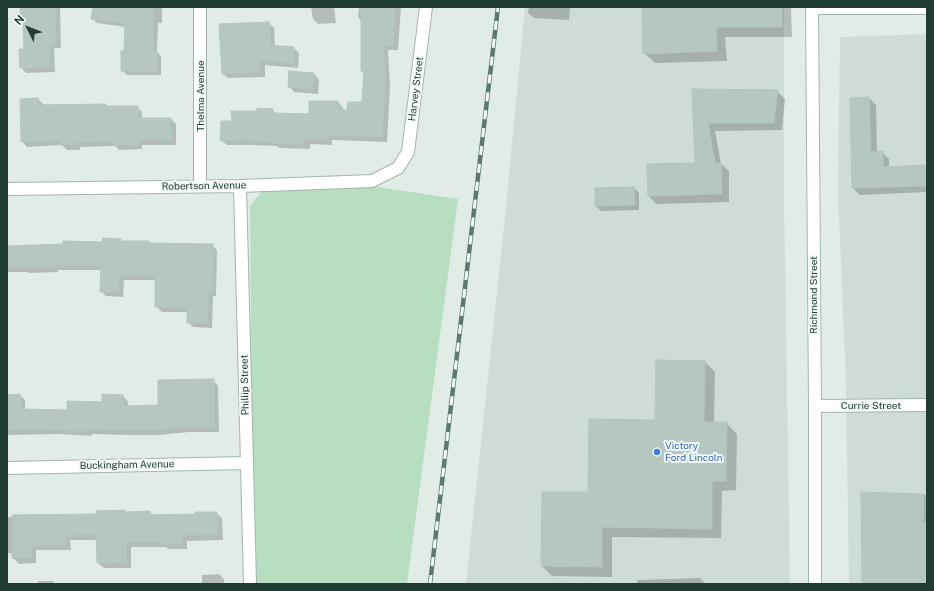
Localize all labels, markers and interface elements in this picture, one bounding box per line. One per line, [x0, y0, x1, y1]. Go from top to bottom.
north arrow [8, 8, 48, 48]
text: N [12, 13, 26, 27]
street label: Harvey Street [406, 56, 426, 122]
street label: Thelma Avenue [195, 60, 207, 132]
street label: Robertson Avenue [162, 179, 246, 193]
street label: Richmond Street [808, 256, 820, 334]
street label: Phillip Street [238, 355, 252, 415]
street label: Currie Street [841, 400, 901, 412]
place label: Victory Ford Lincoln [665, 440, 723, 464]
marker: Victory Ford Lincoln [652, 447, 662, 457]
street label: Buckingham Avenue [80, 458, 174, 472]

